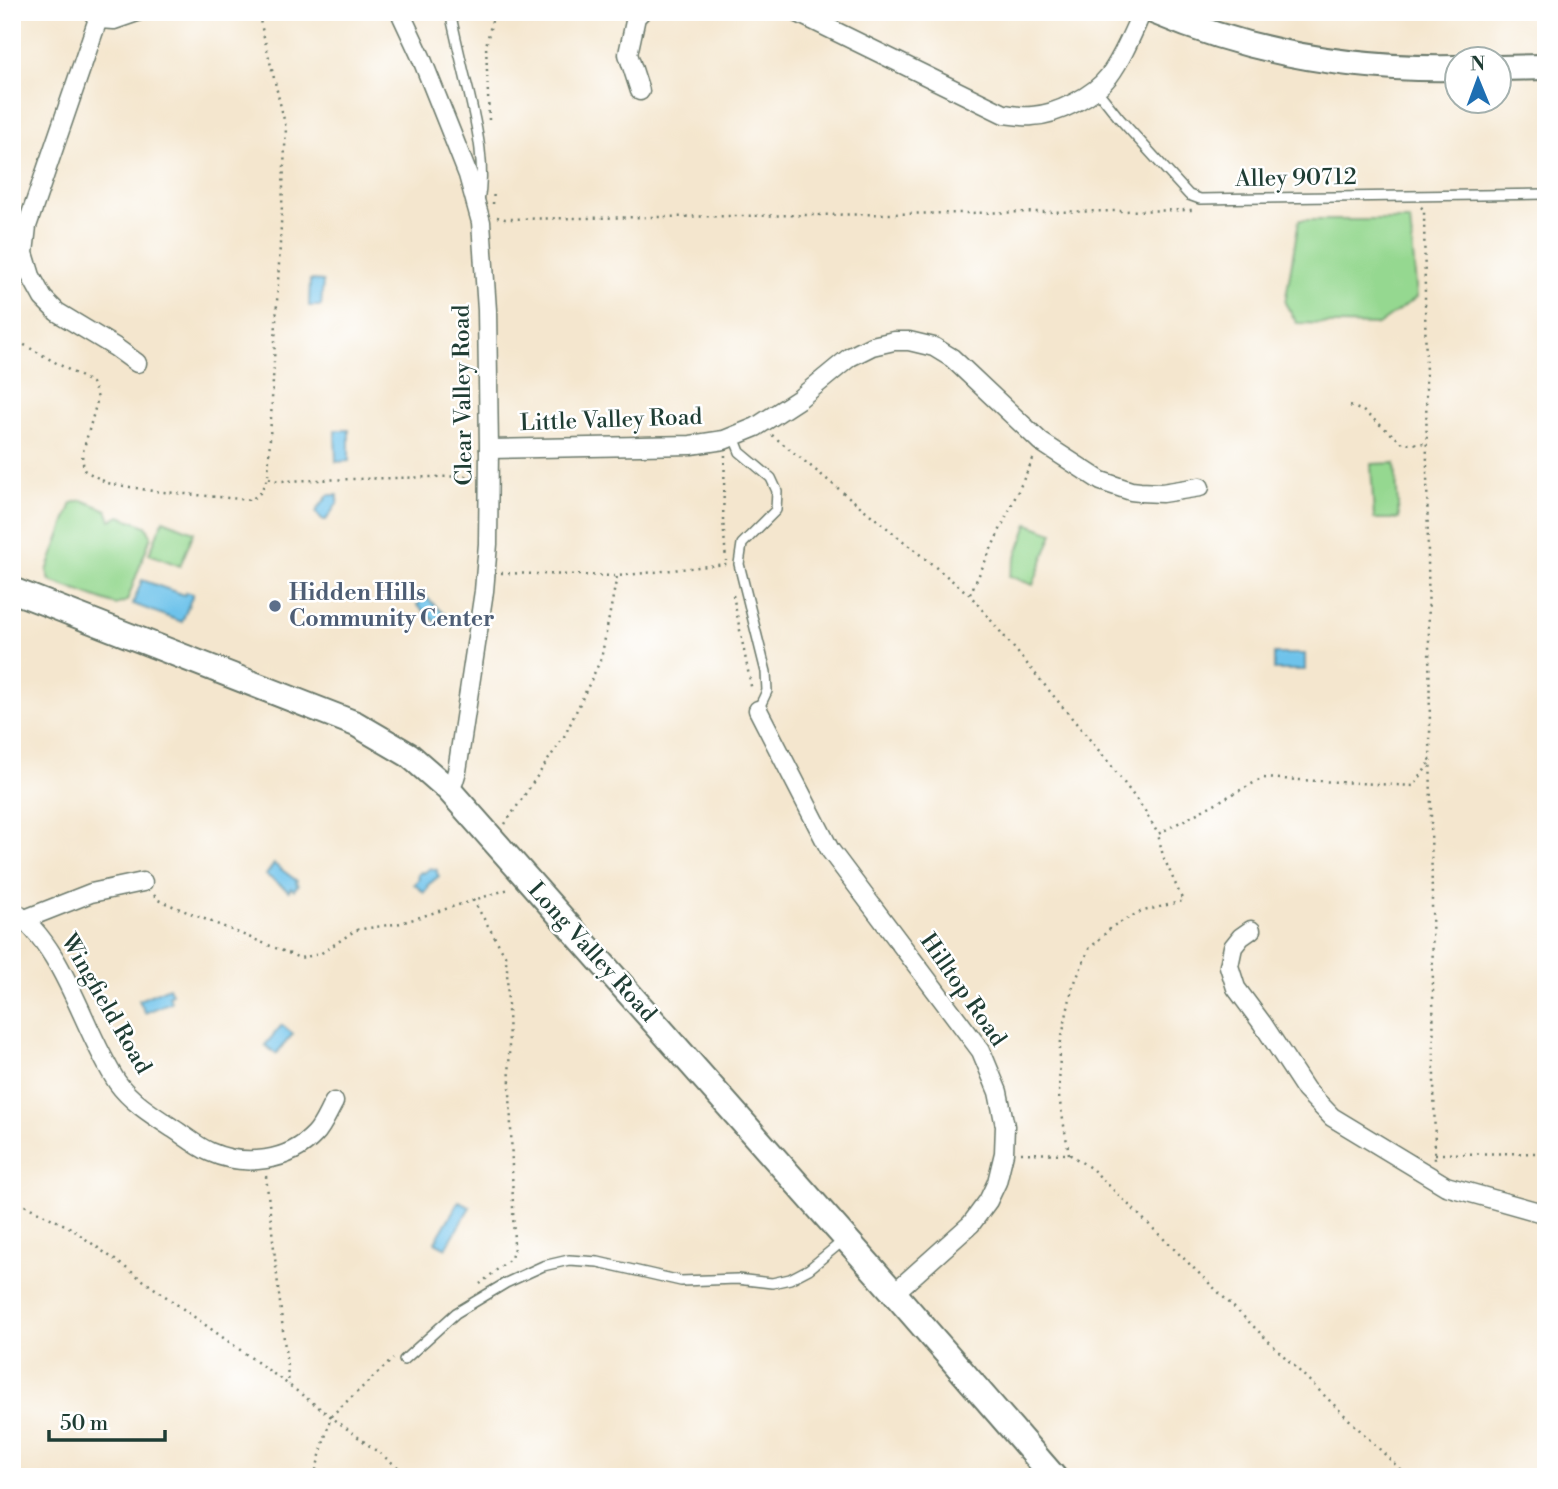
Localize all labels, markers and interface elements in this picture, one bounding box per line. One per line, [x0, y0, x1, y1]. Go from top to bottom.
north arrow [1442, 46, 1512, 116]
text: N [1470, 52, 1485, 76]
street label: Alley 90712 [1234, 163, 1357, 193]
street label: Clear Valley Road [447, 304, 479, 486]
street label: Little Valley Road [519, 403, 703, 437]
place label: Hidden Hills Community Center [289, 579, 495, 633]
marker: Hidden Hills Community Center [267, 598, 283, 614]
street label: Long Valley Road [522, 876, 662, 1028]
street label: Wingfield Road [54, 928, 157, 1079]
street label: Hilltop Road [914, 928, 1012, 1052]
scale bar [49, 1398, 164, 1442]
text: 50 m [60, 1411, 108, 1437]

